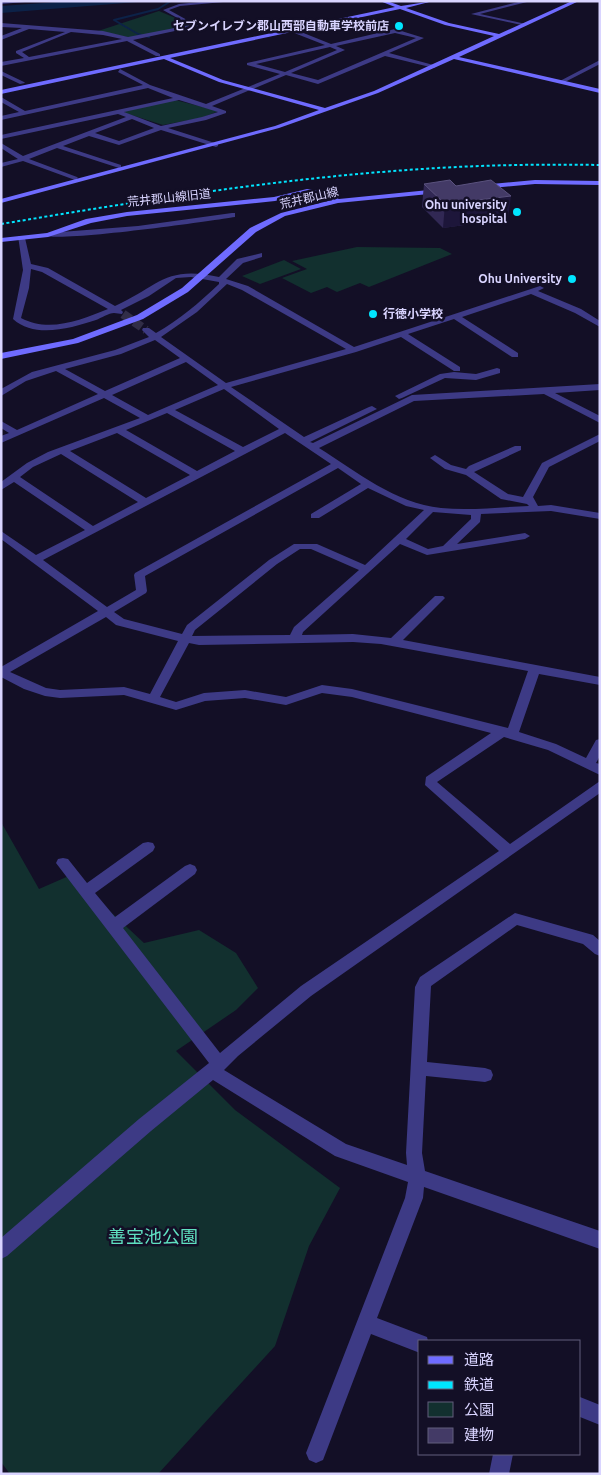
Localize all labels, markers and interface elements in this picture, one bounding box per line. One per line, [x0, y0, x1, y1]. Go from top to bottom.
place label: セブンイレブン郡山西部自動車学校前店 [173, 19, 389, 32]
marker: セブンイレブン郡山西部自動車学校前店 [393, 20, 405, 32]
street label: 荒井郡山線 [278, 184, 340, 211]
street label: 荒井郡山線旧道 [126, 187, 211, 208]
place label: Ohu university hospital [425, 198, 508, 225]
marker: Ohu university hospital [511, 206, 523, 218]
place label: Ohu University [478, 272, 563, 285]
marker: Ohu University [566, 273, 578, 285]
place label: 行徳小学校 [383, 307, 443, 320]
marker: 行徳小学校 [367, 308, 379, 320]
park label: 善宝池公園 [108, 1226, 198, 1246]
legend [418, 1340, 581, 1455]
text: 道路 [464, 1351, 494, 1368]
text: 鉄道 [464, 1376, 494, 1393]
text: 公園 [464, 1401, 494, 1418]
text: 建物 [464, 1426, 494, 1443]

